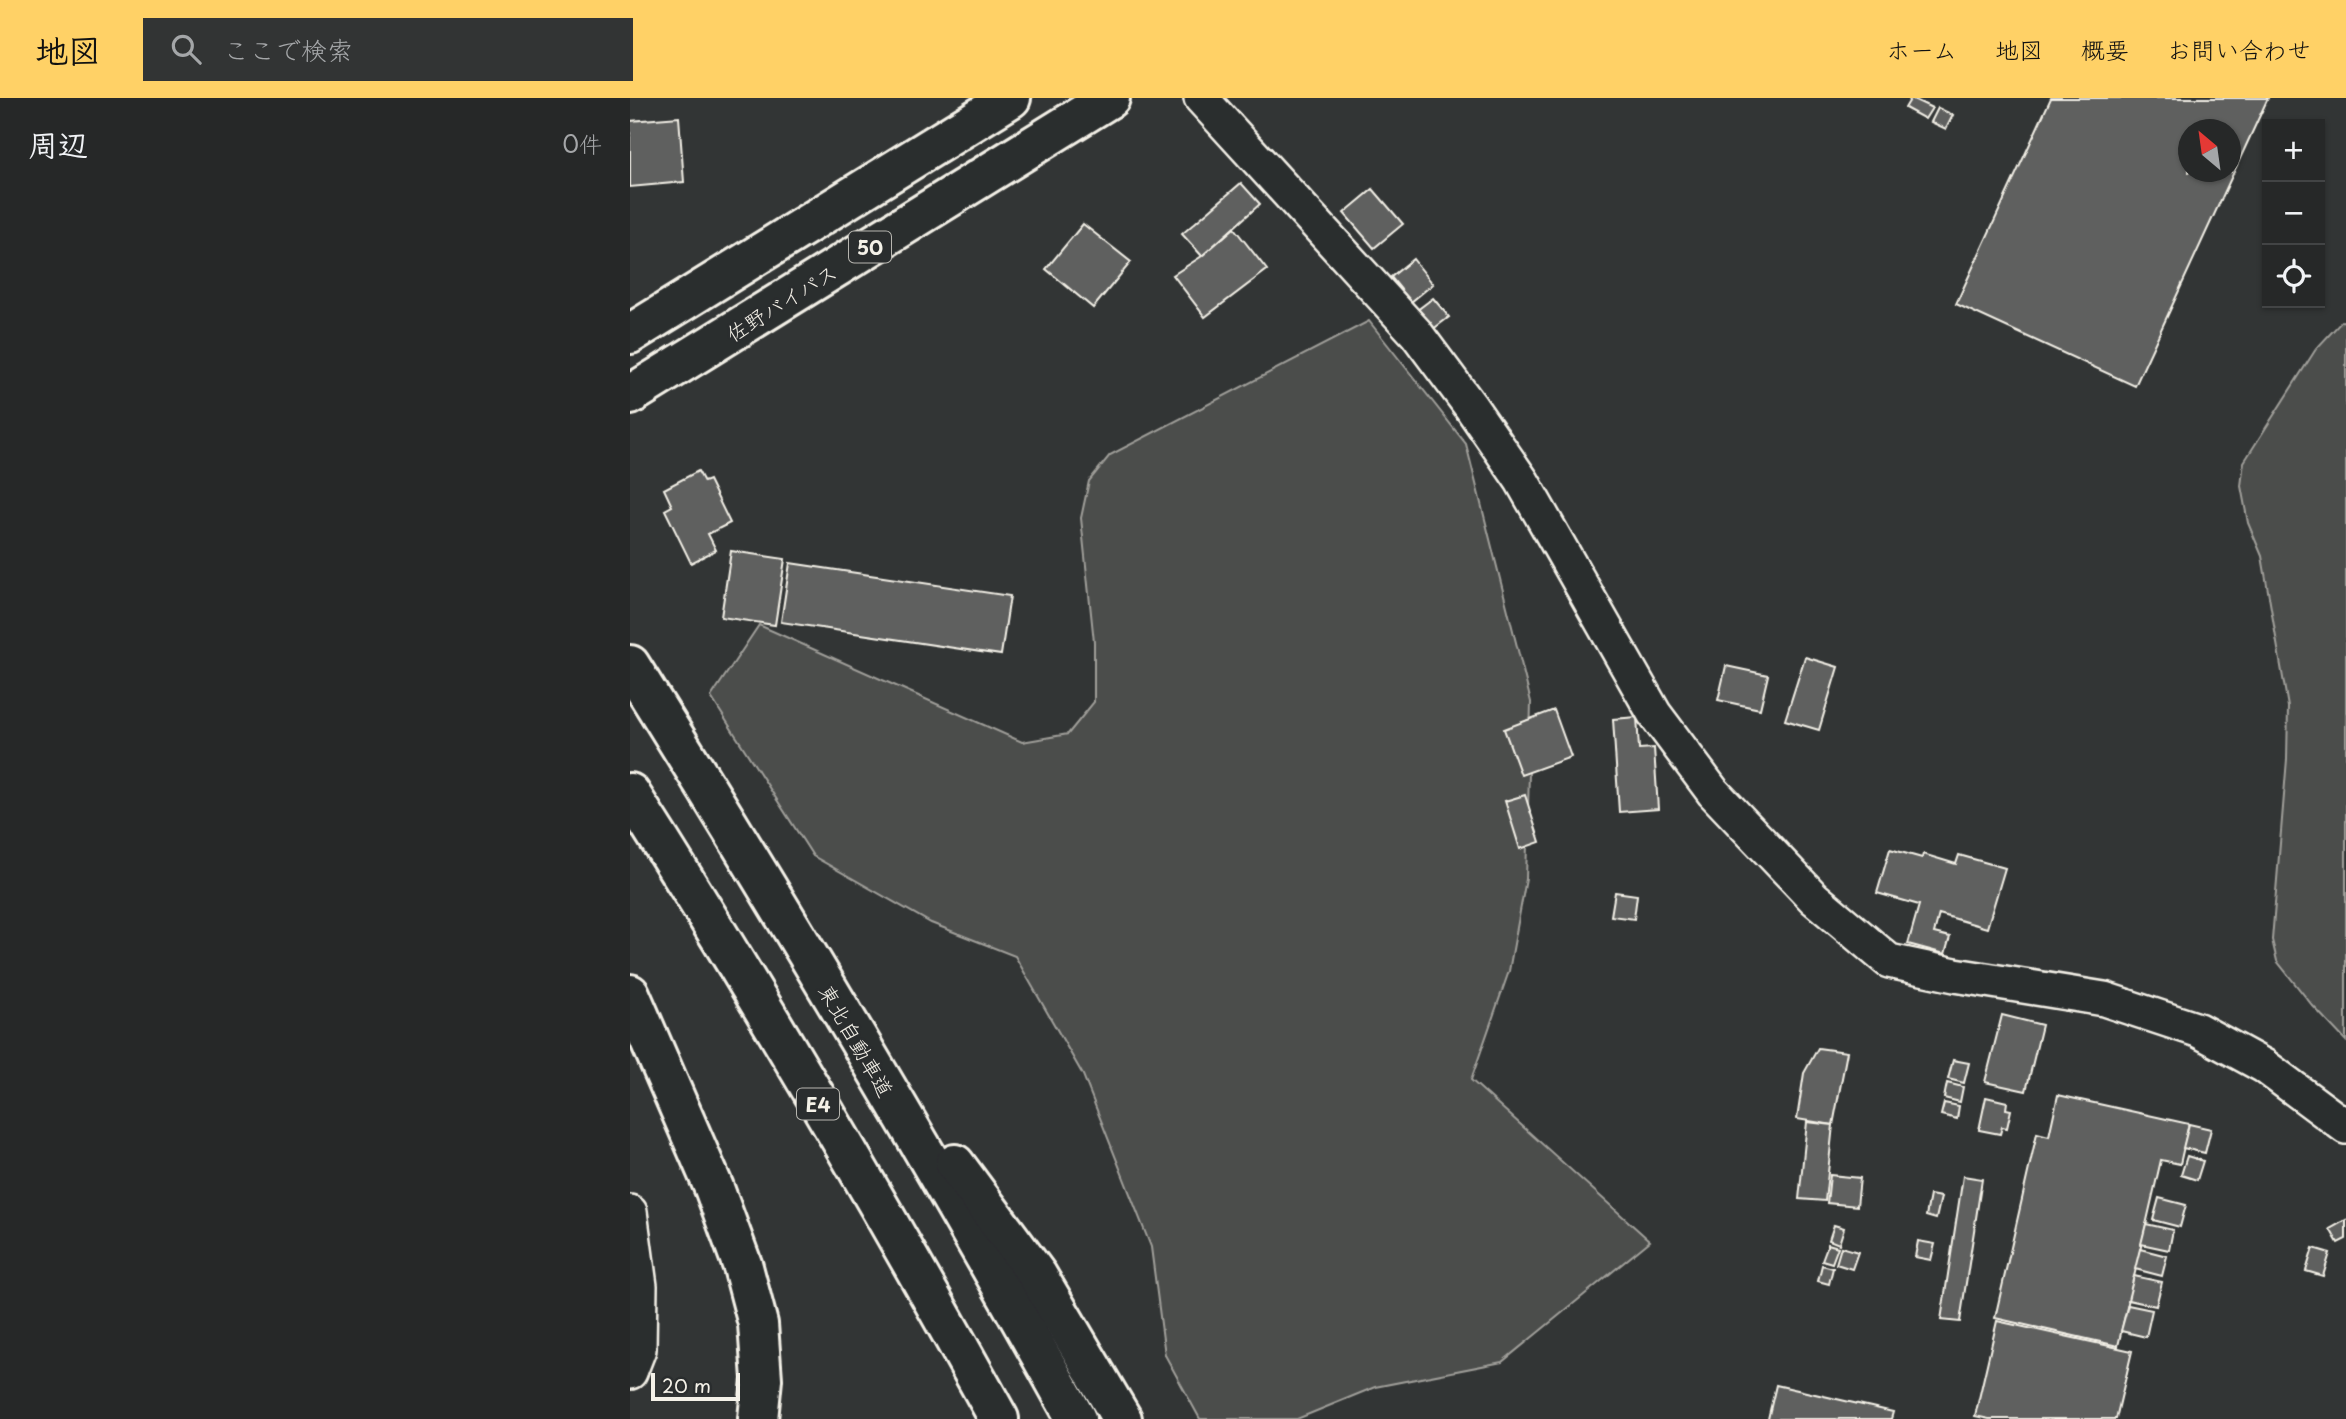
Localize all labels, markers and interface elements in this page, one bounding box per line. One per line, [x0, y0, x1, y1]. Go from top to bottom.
search box [143, 18, 633, 81]
text: 地図 [35, 24, 101, 74]
icon: search [167, 30, 205, 68]
text: ここで検索 [223, 30, 353, 69]
text: ホーム [1886, 31, 1957, 67]
text: 地図 [1995, 31, 2043, 67]
text: 概要 [2081, 31, 2129, 67]
text: お問い合わせ [2167, 31, 2311, 67]
north arrow [2178, 119, 2241, 182]
map controls [2262, 119, 2325, 308]
button: + [2262, 119, 2325, 182]
text: 周辺 [28, 121, 88, 166]
text: 0件 [562, 126, 602, 161]
button: − [2262, 182, 2325, 245]
road number: 50 [849, 232, 891, 262]
button: locate [2262, 245, 2325, 308]
street label: 佐野バイパス [719, 255, 843, 349]
street label: 東北自動車道 [812, 977, 902, 1103]
road number: E4 [797, 1088, 839, 1120]
scale bar [651, 1370, 740, 1402]
text: 20 m [662, 1371, 711, 1399]

